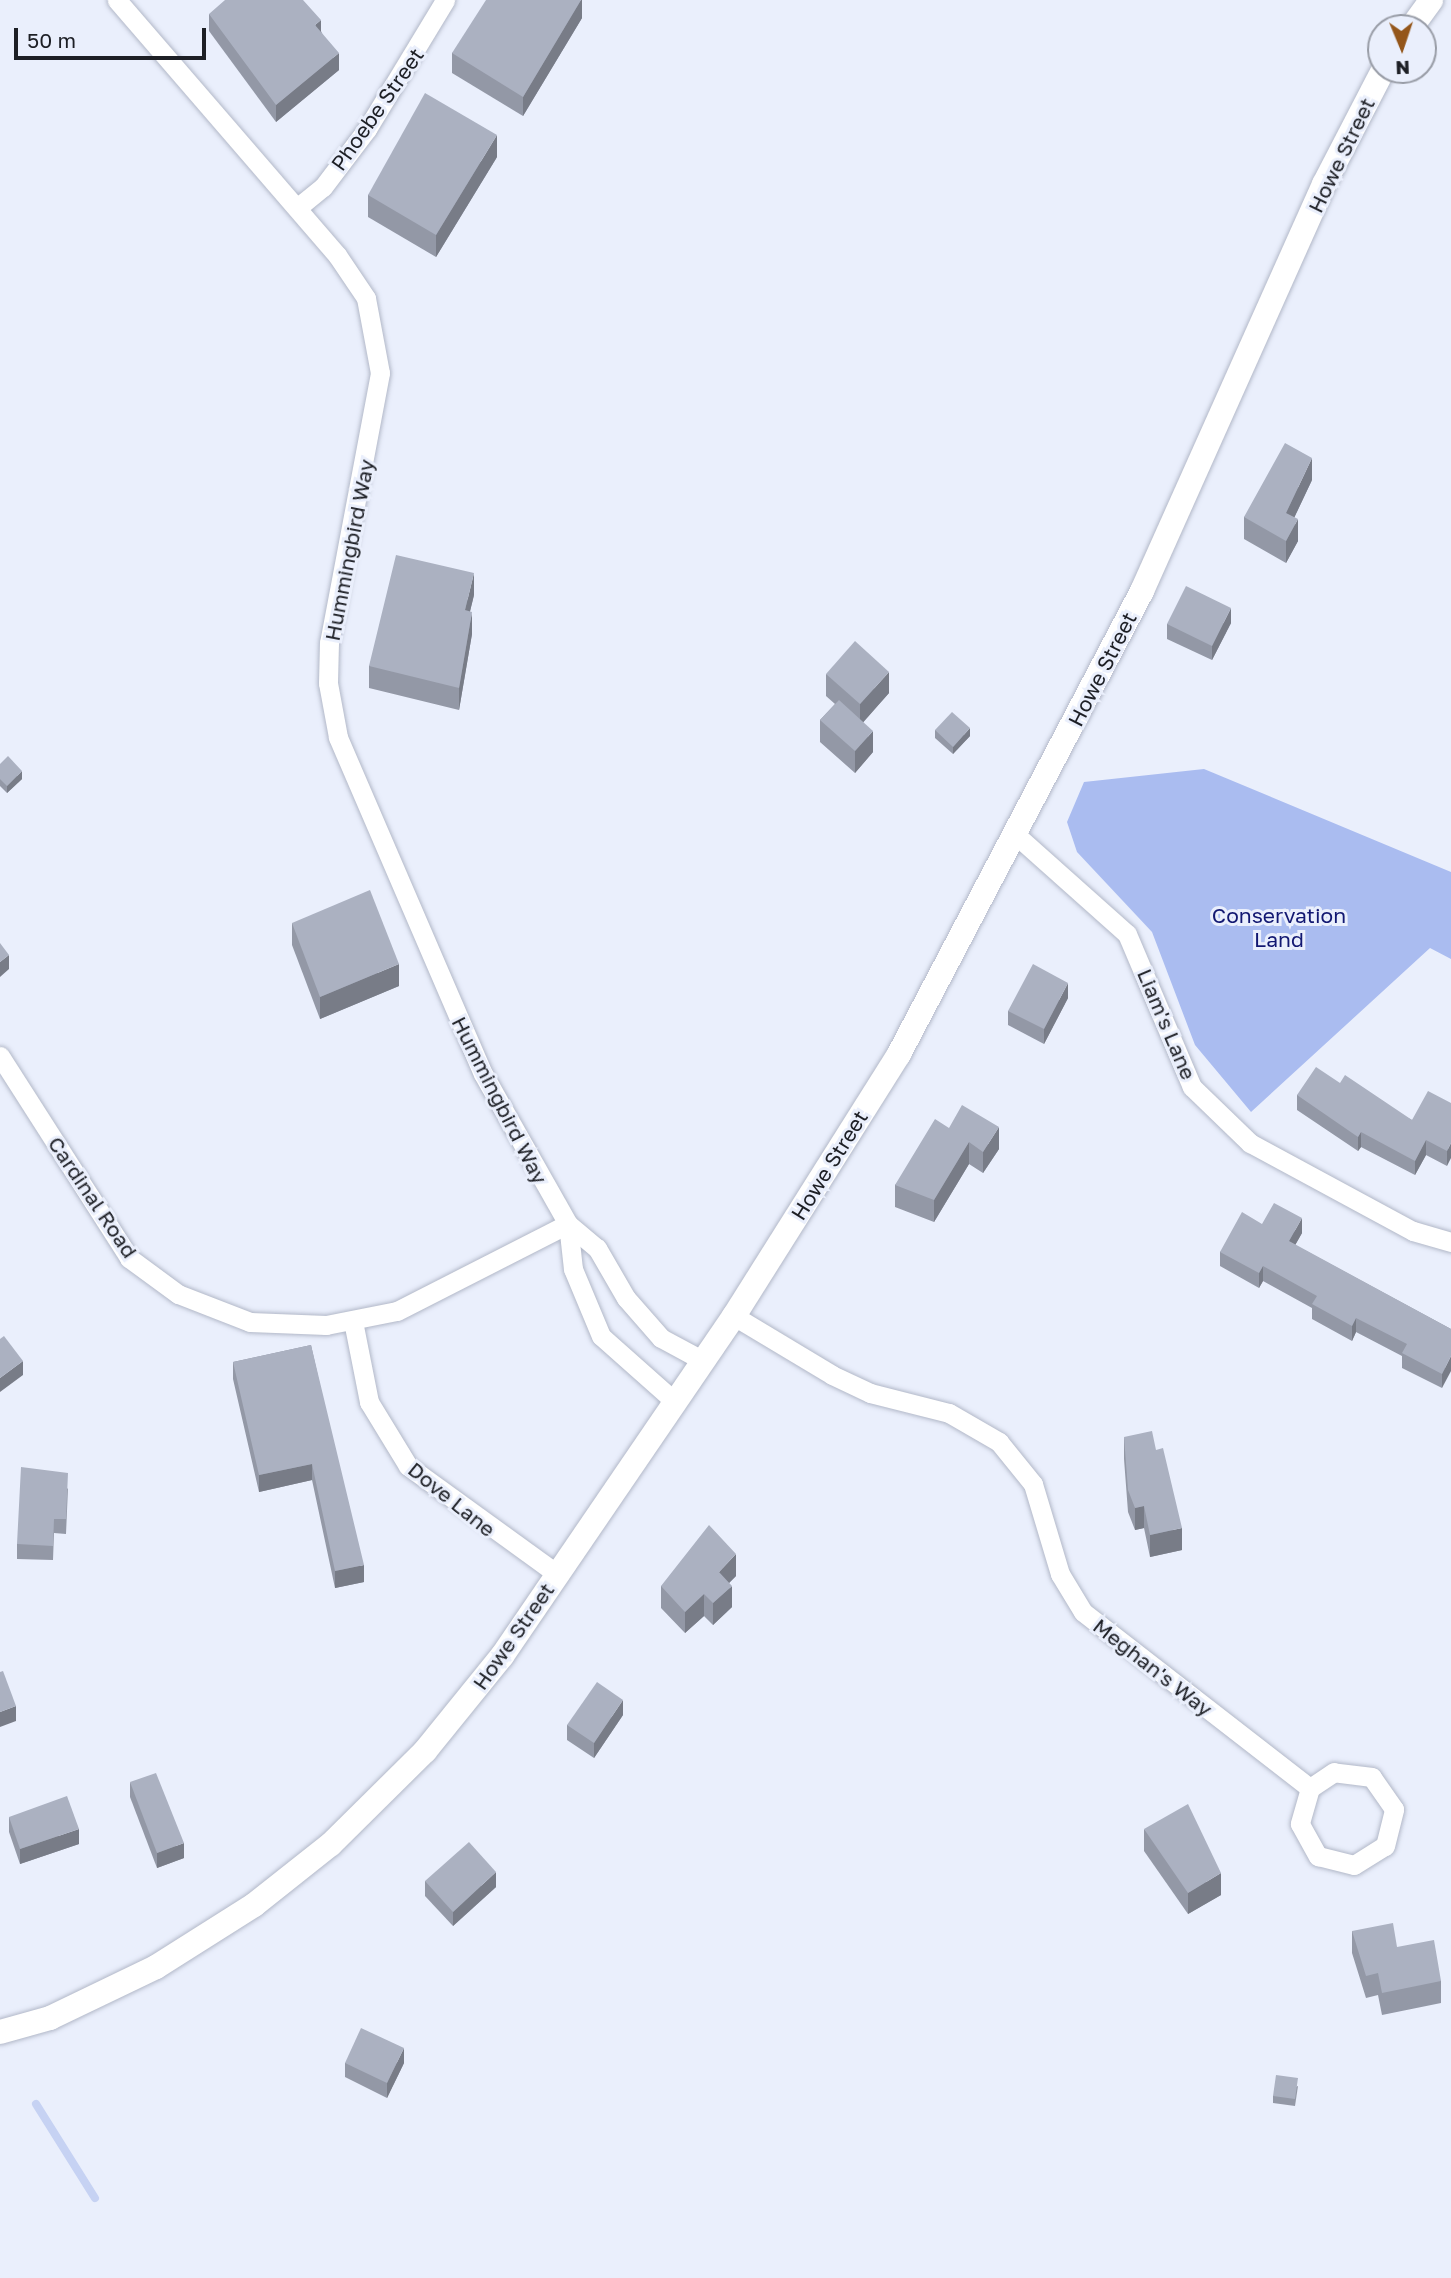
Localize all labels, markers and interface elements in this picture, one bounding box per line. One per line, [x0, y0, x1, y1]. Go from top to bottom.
scale bar [18, 14, 210, 58]
north arrow [1367, 14, 1437, 84]
text: 50 m [27, 27, 76, 53]
street label: Phoebe Street [325, 43, 429, 175]
text: N [1395, 57, 1410, 80]
street label: Howe Street [1302, 93, 1380, 217]
street label: Hummingbird Way [319, 457, 379, 643]
street label: Howe Street [1062, 608, 1142, 730]
park label: Conservation Land [1212, 902, 1346, 952]
street label: Liam's Lane [1132, 965, 1202, 1083]
street label: Hummingbird Way [447, 1012, 553, 1188]
street label: Howe Street [785, 1105, 873, 1225]
street label: Cardinal Road [43, 1132, 143, 1262]
street label: Dove Lane [403, 1456, 501, 1542]
street label: Howe Street [467, 1578, 559, 1694]
street label: Meghan's Way [1088, 1613, 1218, 1721]

